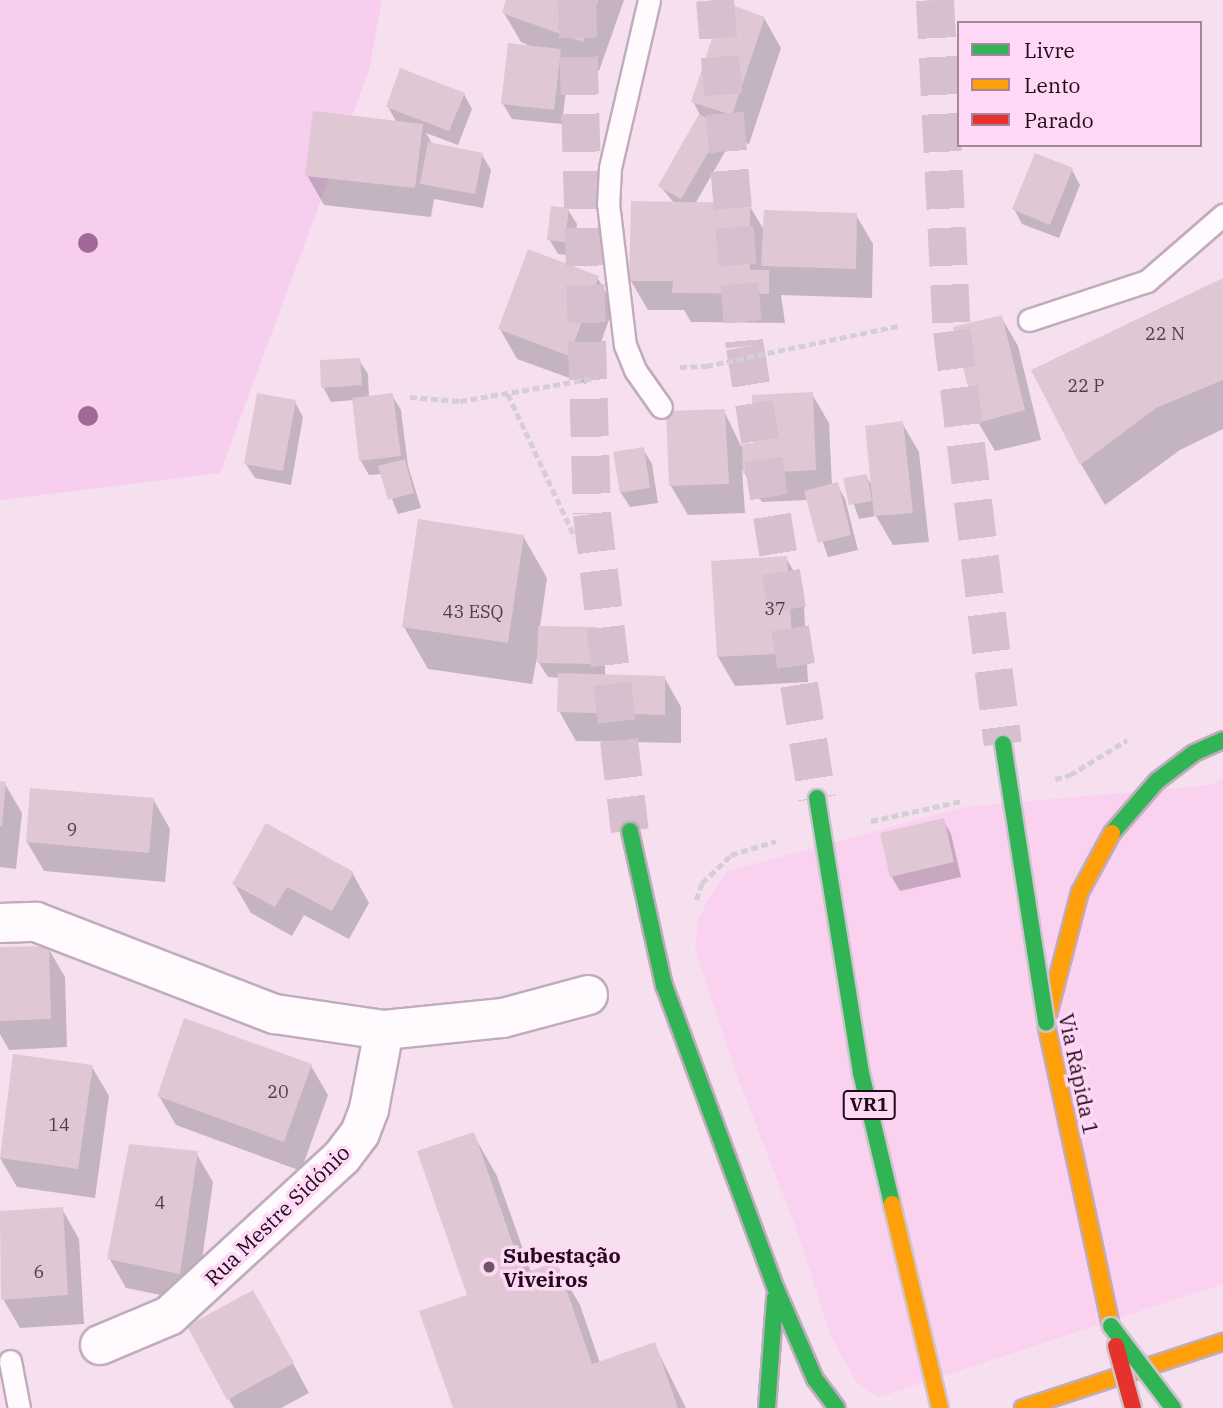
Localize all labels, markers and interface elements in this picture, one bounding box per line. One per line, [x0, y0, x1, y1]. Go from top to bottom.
legend [957, 21, 1202, 147]
text: Livre [1024, 36, 1075, 64]
text: Lento [1024, 71, 1080, 99]
text: Parado [1024, 106, 1094, 134]
house number: 22 N [1145, 323, 1185, 345]
house number: 22 P [1067, 375, 1105, 397]
house number: 37 [764, 598, 786, 620]
house number: 43 ESQ [443, 601, 503, 623]
house number: 9 [67, 819, 77, 841]
street label: Via Rápida 1 [1054, 1011, 1104, 1137]
house number: 20 [267, 1081, 289, 1103]
road number: VR1 [841, 1090, 897, 1120]
house number: 14 [48, 1114, 70, 1136]
street label: Rua Mestre Sidónio [199, 1139, 355, 1291]
house number: 4 [155, 1192, 165, 1214]
place label: Subestação Viveiros [503, 1242, 621, 1292]
marker: Subestação Viveiros [481, 1259, 497, 1275]
house number: 6 [34, 1261, 44, 1283]

